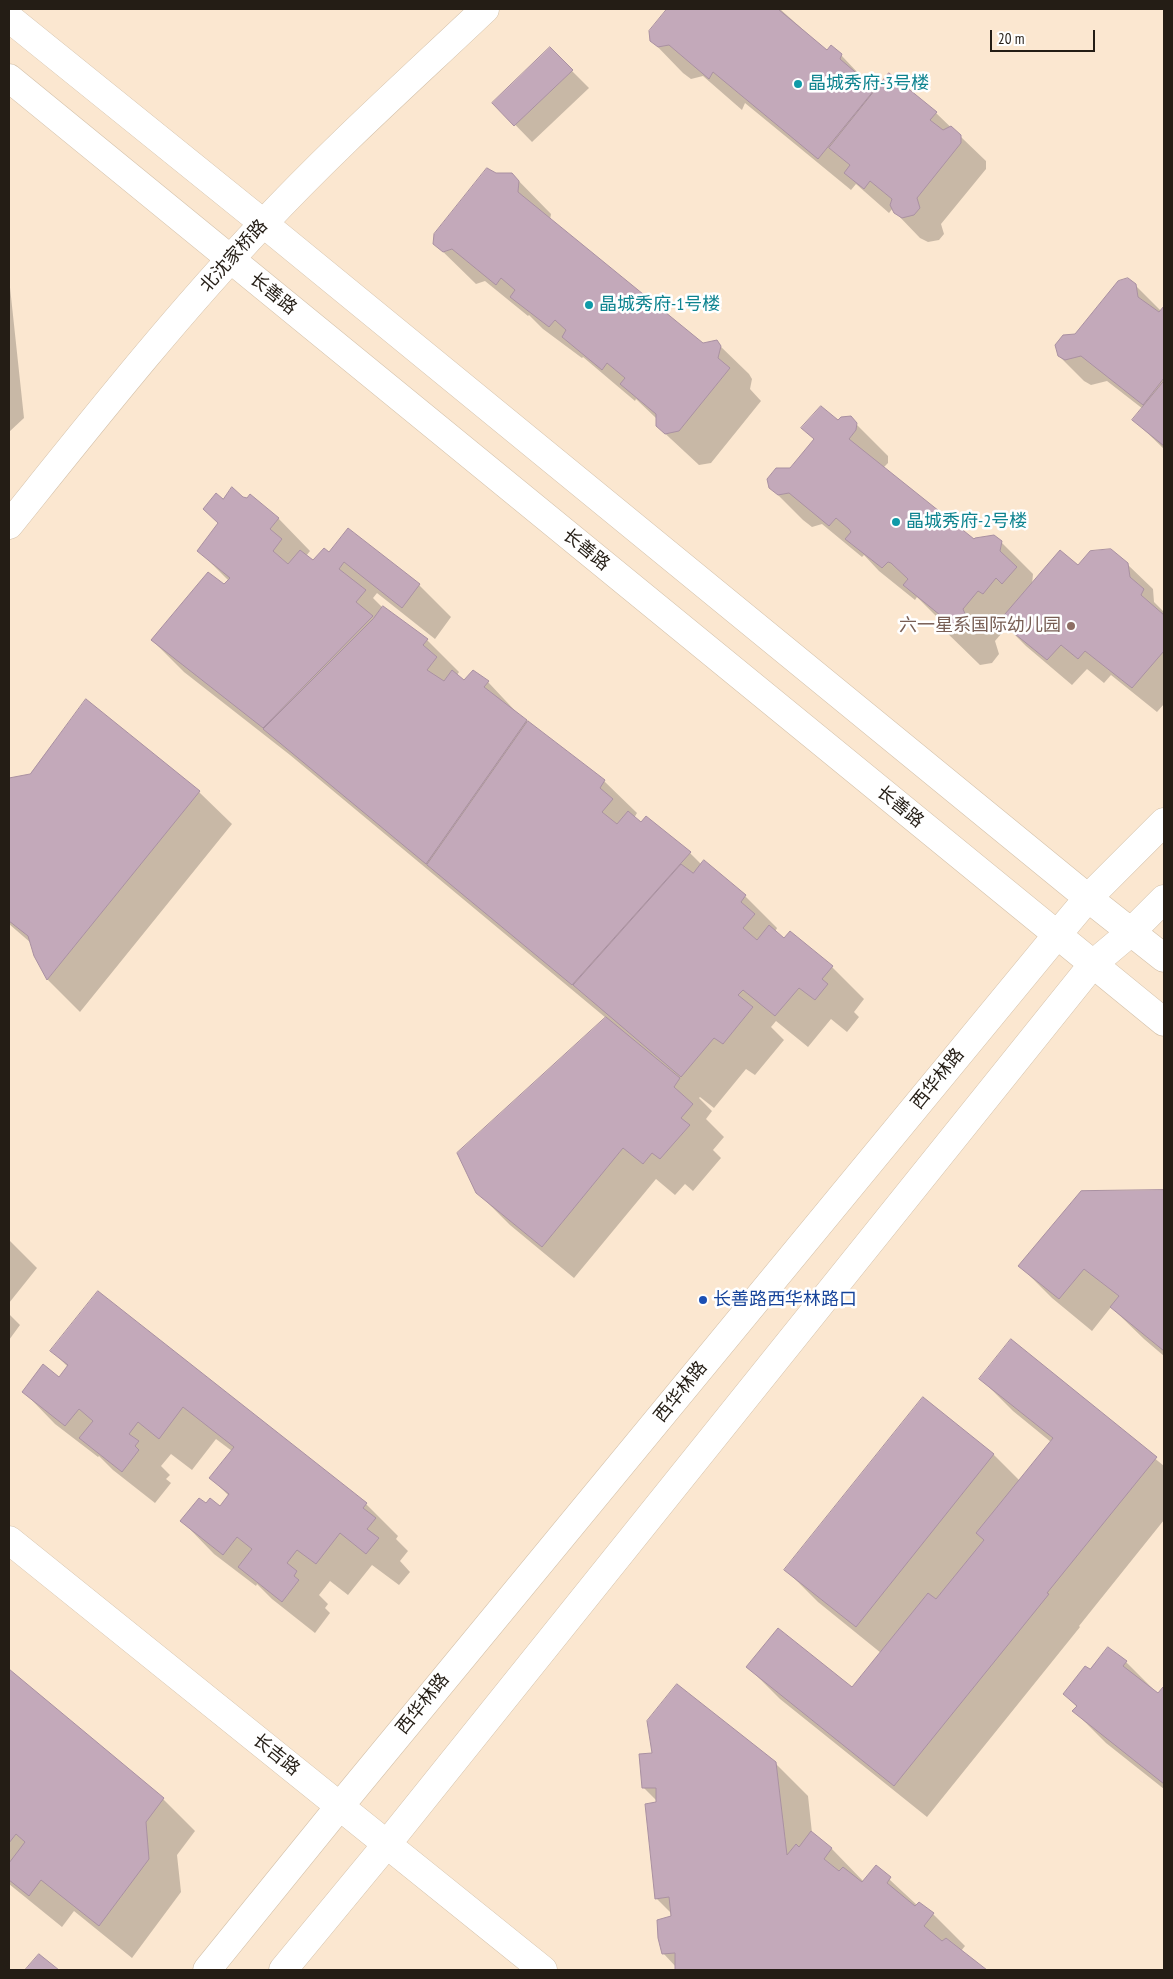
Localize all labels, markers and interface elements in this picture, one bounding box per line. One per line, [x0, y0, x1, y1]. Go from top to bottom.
scale bar [993, 20, 1098, 52]
text: 20 m [998, 29, 1024, 48]
place label: 晶城秀府-3号楼 [808, 73, 929, 95]
marker: 晶城秀府-3号楼 [792, 78, 804, 90]
street label: 北沈家桥路 [196, 215, 272, 297]
street label: 长善路 [245, 269, 301, 319]
place label: 晶城秀府-1号楼 [599, 294, 720, 316]
marker: 晶城秀府-1号楼 [583, 299, 595, 311]
place label: 晶城秀府-2号楼 [906, 511, 1027, 533]
marker: 晶城秀府-2号楼 [890, 516, 902, 528]
street label: 长善路 [558, 525, 614, 575]
place label: 六一星系国际幼儿园 [899, 615, 1061, 637]
marker: 六一星系国际幼儿园 [1065, 620, 1077, 632]
street label: 长善路 [872, 782, 928, 832]
street label: 西华林路 [907, 1044, 969, 1114]
place label: 长善路西华林路口 [713, 1289, 857, 1311]
marker: 长善路西华林路口 [697, 1294, 709, 1306]
street label: 西华林路 [650, 1357, 712, 1427]
street label: 西华林路 [392, 1669, 454, 1739]
street label: 长吉路 [248, 1730, 304, 1780]

